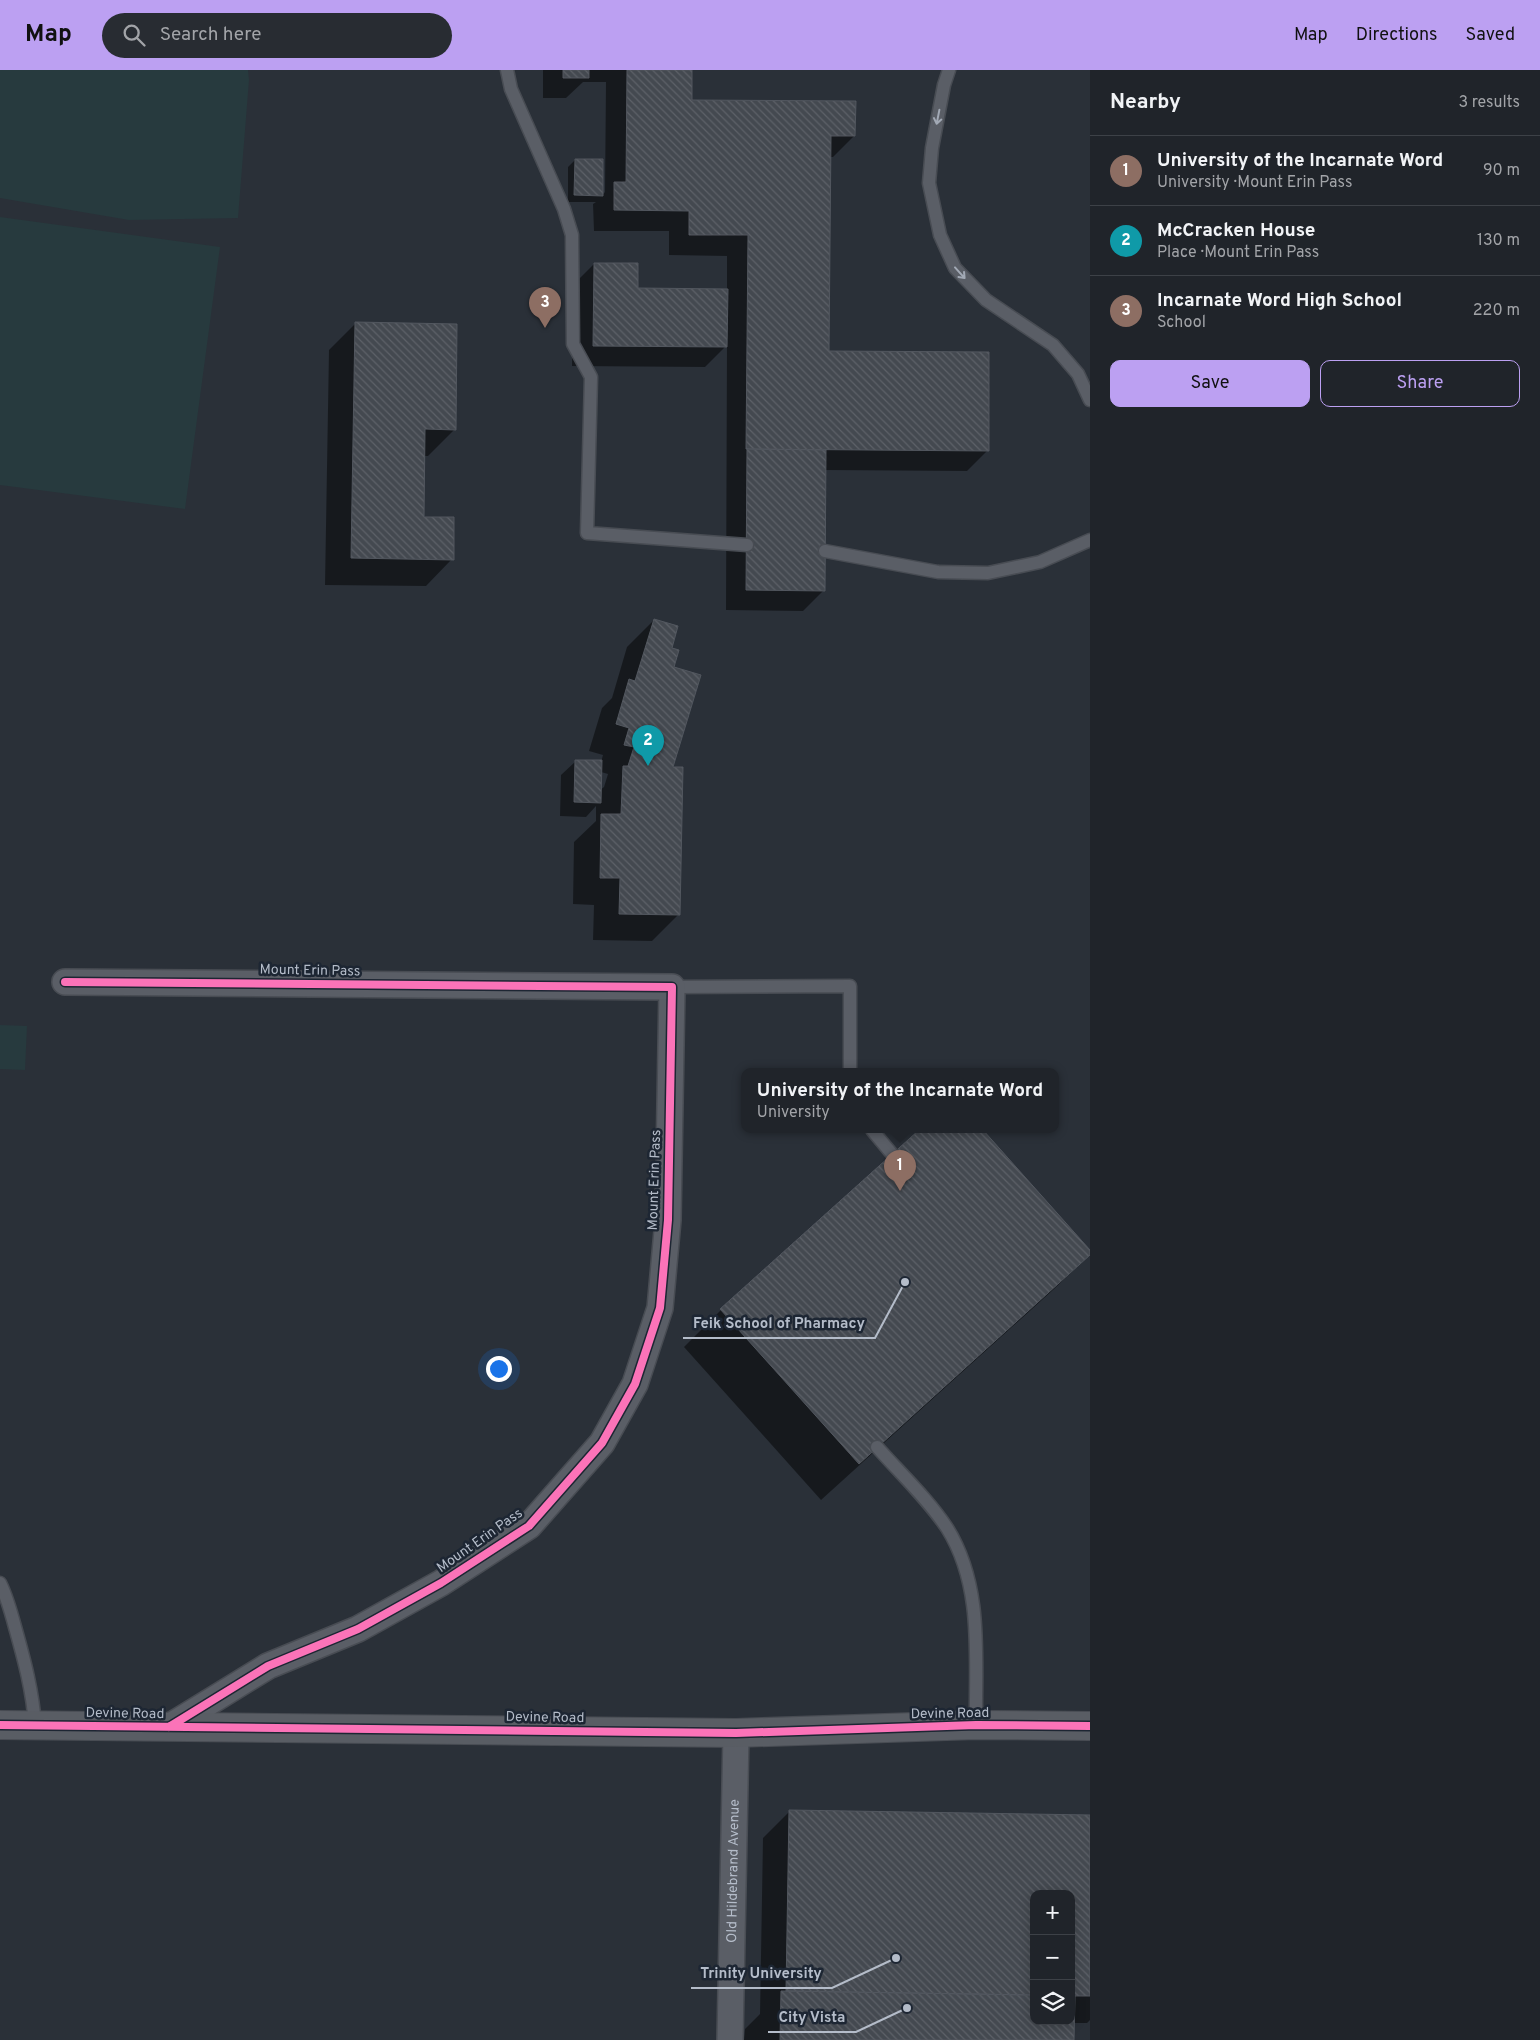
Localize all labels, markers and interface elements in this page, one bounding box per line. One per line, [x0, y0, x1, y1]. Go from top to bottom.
search box [102, 13, 452, 58]
text: Map [25, 20, 72, 50]
icon: search [120, 21, 148, 49]
text: Search here [160, 23, 261, 47]
text: Map [1294, 24, 1328, 47]
text: Directions [1356, 24, 1438, 47]
text: Saved [1466, 24, 1515, 47]
text: Nearby [1110, 89, 1181, 116]
text: 3 results [1458, 93, 1520, 113]
one-way arrow [933, 109, 942, 125]
text: University of the Incarnate Word [1157, 149, 1443, 173]
text: 1 [1123, 161, 1129, 181]
text: 90 m [1483, 161, 1520, 181]
text: University · Mount Erin Pass [1157, 173, 1353, 193]
text: McCracken House [1157, 219, 1315, 243]
text: 2 [1121, 231, 1131, 251]
text: 130 m [1477, 231, 1520, 251]
text: Place · Mount Erin Pass [1157, 243, 1319, 263]
one-way arrow [954, 266, 966, 279]
pin: 3 [529, 287, 561, 328]
text: Incarnate Word High School [1157, 289, 1402, 313]
text: 3 [1121, 301, 1131, 321]
text: 220 m [1473, 301, 1520, 321]
text: School [1157, 313, 1206, 333]
button: Save [1110, 360, 1310, 407]
button: Share [1320, 360, 1520, 407]
pin: 2 [632, 725, 664, 766]
street label: Mount Erin Pass [259, 962, 361, 980]
popup [741, 1068, 1059, 1133]
text: University of the Incarnate Word [757, 1079, 1043, 1103]
text: University [757, 1103, 830, 1123]
street label: Mount Erin Pass [645, 1129, 665, 1231]
pin: 1 [884, 1150, 916, 1191]
callout: Feik School of Pharmacy [683, 1308, 875, 1338]
text: Feik School of Pharmacy [693, 1315, 866, 1334]
your location [486, 1356, 512, 1382]
street label: Mount Erin Pass [434, 1505, 526, 1577]
street label: Devine Road [85, 1705, 165, 1723]
street label: Devine Road [910, 1705, 990, 1723]
street label: Devine Road [505, 1709, 585, 1727]
street label: Old Hildebrand Avenue [723, 1799, 743, 1943]
map controls [1030, 1890, 1075, 2025]
button: + [1030, 1890, 1075, 1935]
button: − [1030, 1935, 1075, 1980]
callout: Trinity University [691, 1958, 832, 1988]
text: Trinity University [700, 1965, 822, 1984]
button: layers [1030, 1980, 1075, 2025]
callout: City Vista [768, 2002, 856, 2032]
text: City Vista [779, 2009, 845, 2028]

